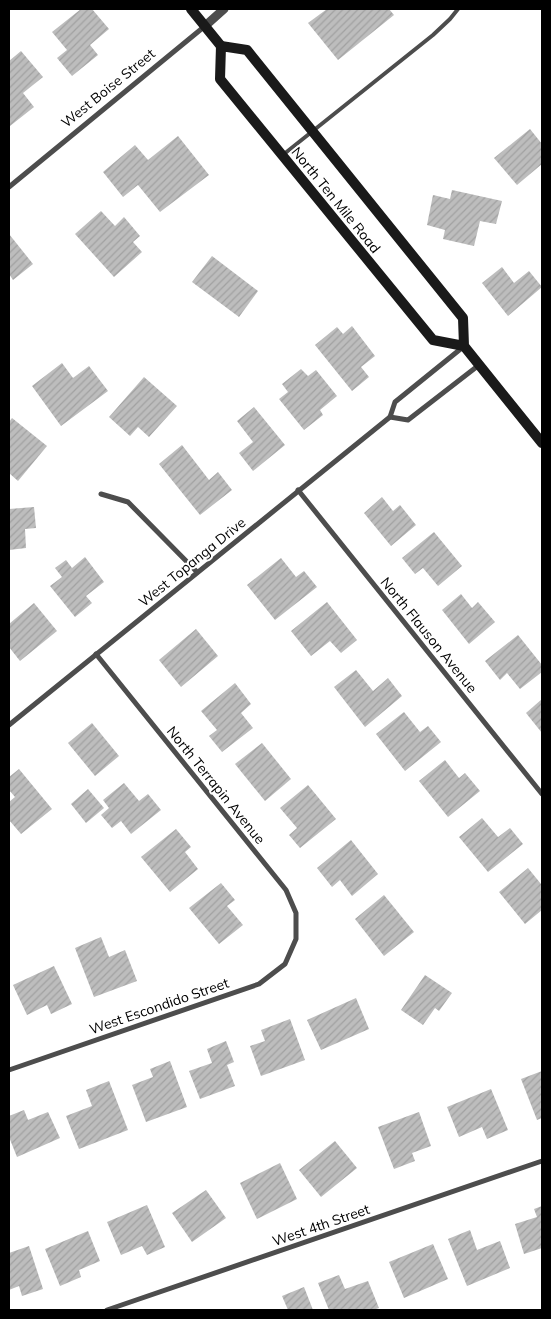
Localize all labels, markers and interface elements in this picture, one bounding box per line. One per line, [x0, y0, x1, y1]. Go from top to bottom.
street label: West Boise Street [57, 45, 159, 131]
street label: North Ten Mile Road [288, 143, 384, 257]
street label: West Topanga Drive [135, 513, 249, 611]
street label: North Flauson Avenue [377, 573, 481, 697]
street label: North Terrapin Avenue [163, 722, 269, 848]
street label: West Escondido Street [87, 974, 231, 1038]
street label: West 4th Street [270, 1200, 372, 1250]

